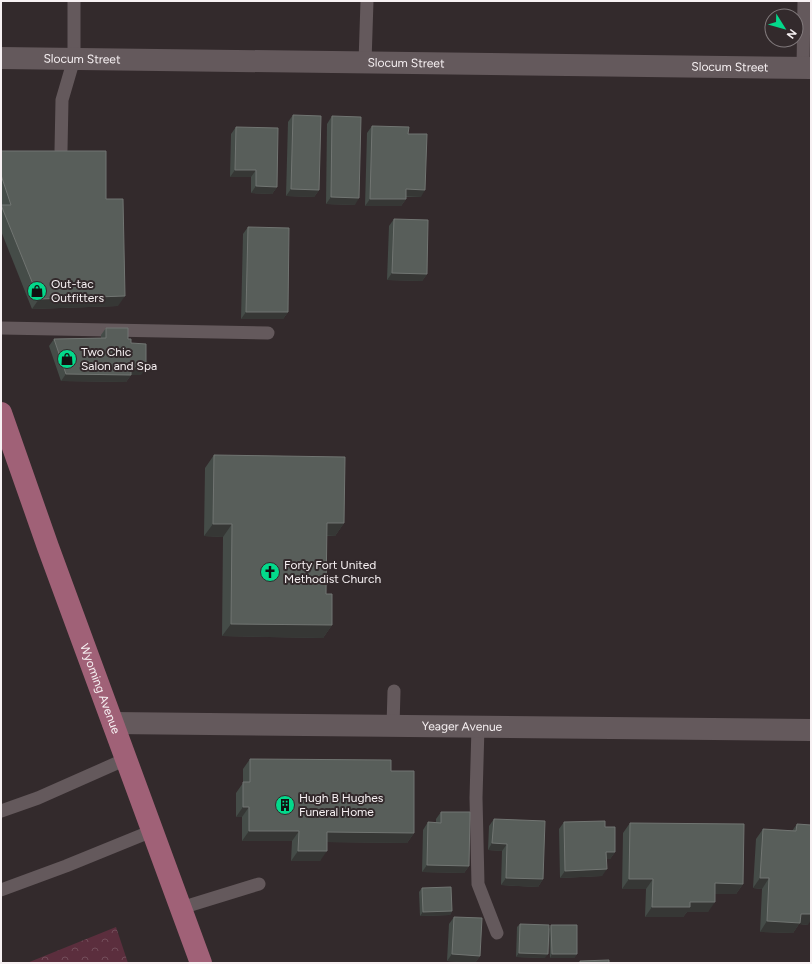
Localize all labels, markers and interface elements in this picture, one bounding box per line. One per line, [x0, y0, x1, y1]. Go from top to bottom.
north arrow [764, 8, 804, 48]
text: N [784, 26, 799, 41]
street label: Slocum Street [43, 52, 121, 66]
street label: Slocum Street [367, 56, 445, 70]
street label: Slocum Street [691, 60, 769, 74]
place label: Out-tac Outfitters [51, 277, 104, 305]
shop icon: Out-tac Outfitters [26, 280, 48, 302]
place label: Two Chic Salon and Spa [81, 345, 157, 373]
shop icon: Two Chic Salon and Spa [56, 348, 78, 370]
place label: Forty Fort United Methodist Church [284, 558, 381, 586]
church icon: Forty Fort United Methodist Church [259, 561, 281, 583]
street label: Wyoming Avenue [77, 642, 123, 736]
street label: Yeager Avenue [422, 719, 503, 734]
place label: Hugh B Hughes Funeral Home [299, 791, 384, 819]
building icon: Hugh B Hughes Funeral Home [274, 794, 296, 816]

